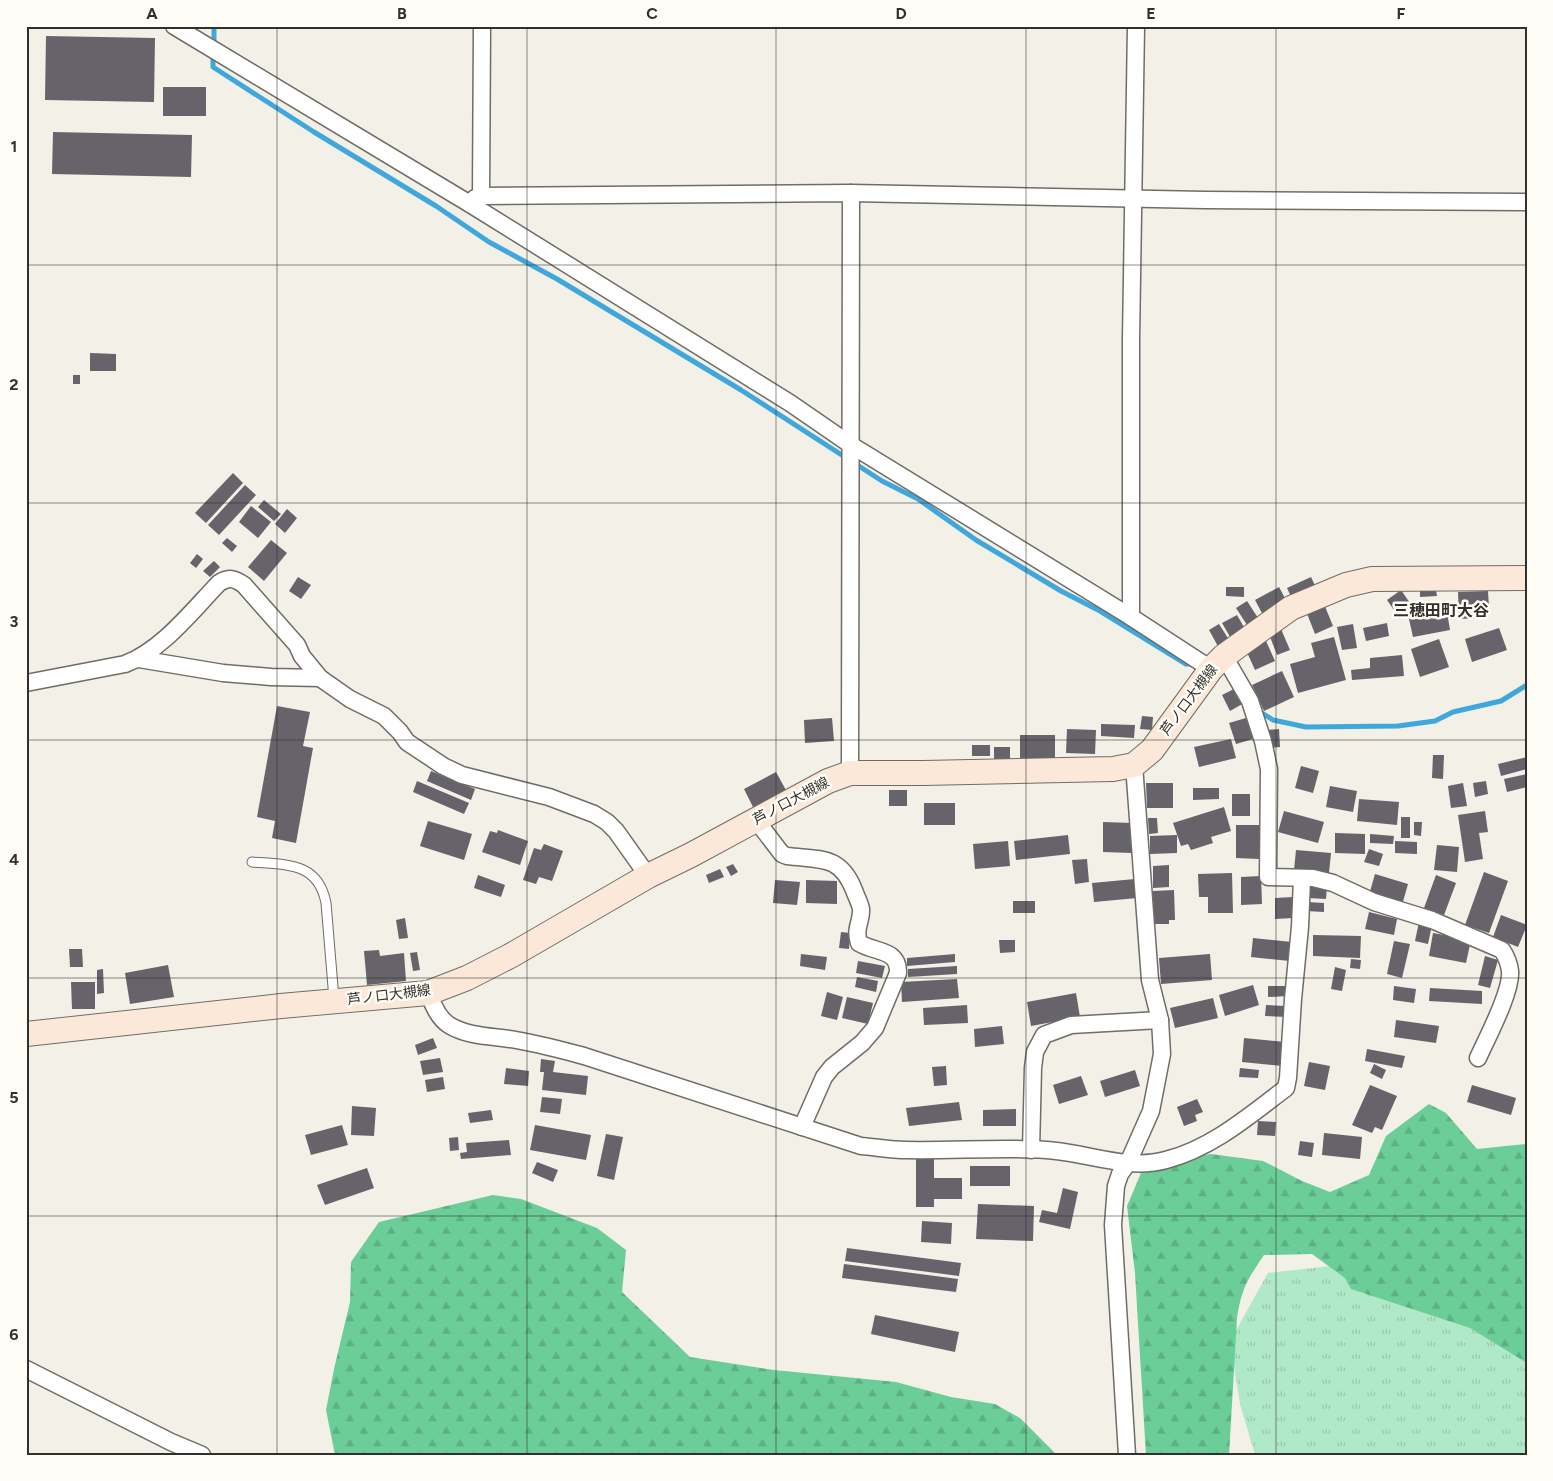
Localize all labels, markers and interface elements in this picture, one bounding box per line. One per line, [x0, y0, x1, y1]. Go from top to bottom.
text: A [146, 4, 158, 23]
text: B [397, 4, 407, 23]
text: C [646, 4, 658, 23]
text: D [895, 4, 907, 23]
text: E [1146, 4, 1156, 23]
text: F [1397, 4, 1406, 23]
text: 1 [11, 137, 17, 156]
text: 2 [9, 375, 19, 394]
district label: 三穂田町大谷 [1393, 601, 1489, 620]
text: 3 [10, 612, 19, 631]
street label: 芦ノ口大槻線 [1157, 661, 1221, 739]
street label: 芦ノ口大槻線 [750, 774, 832, 828]
text: 4 [9, 850, 19, 869]
street label: 芦ノ口大槻線 [346, 981, 432, 1009]
text: 5 [9, 1088, 19, 1107]
text: 6 [9, 1325, 19, 1344]

